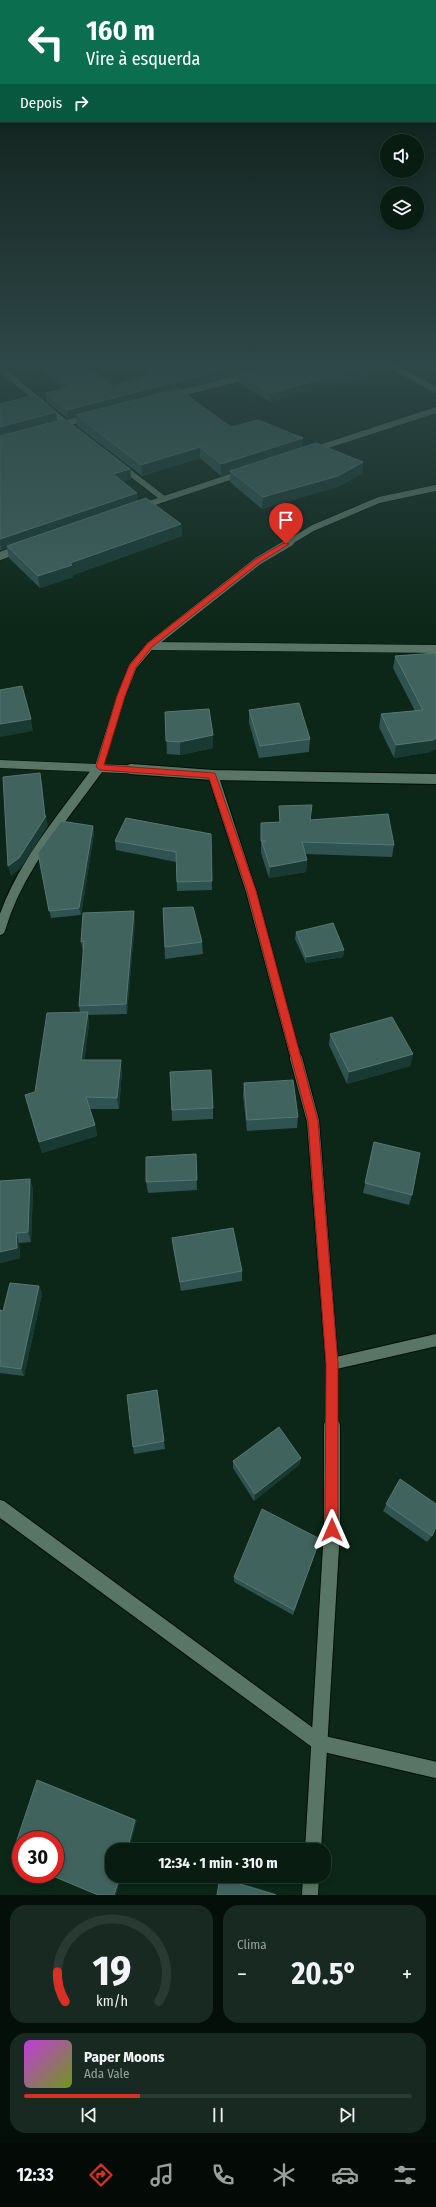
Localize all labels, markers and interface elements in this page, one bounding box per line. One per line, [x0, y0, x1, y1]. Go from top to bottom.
text: 160 m [86, 14, 155, 47]
icon: left [20, 16, 72, 68]
text: Vire à esquerda [86, 48, 200, 70]
icon: right [70, 92, 92, 114]
text: Depois [20, 94, 62, 112]
map controls [380, 134, 424, 230]
button: sound [380, 134, 424, 178]
button: layers [380, 186, 424, 230]
pin [269, 503, 303, 544]
icon: arrive [275, 509, 297, 531]
position arrow [311, 1509, 353, 1551]
speed limit sign: 30 [12, 1831, 64, 1883]
text: 12:34 · 1 min · 310 m [158, 1854, 278, 1872]
text: Clima [237, 1937, 267, 1952]
text: 19 [92, 1946, 131, 1996]
text: 20.5° [291, 1956, 357, 1992]
text: − [237, 1961, 247, 1988]
text: + [402, 1961, 412, 1988]
text: km/h [96, 1993, 127, 2010]
text: Paper Moons [84, 2048, 165, 2066]
text: Ada Vale [84, 2066, 129, 2081]
icon: previous [78, 2104, 100, 2126]
icon: pause [207, 2104, 229, 2126]
icon: next [336, 2104, 358, 2126]
icon: directions [87, 2161, 115, 2189]
icon: music [148, 2161, 176, 2189]
icon: phone [209, 2161, 237, 2189]
icon: climate [270, 2161, 298, 2189]
icon: car [331, 2161, 359, 2189]
icon: filters [391, 2161, 419, 2189]
text: 12:33 [16, 2164, 54, 2186]

